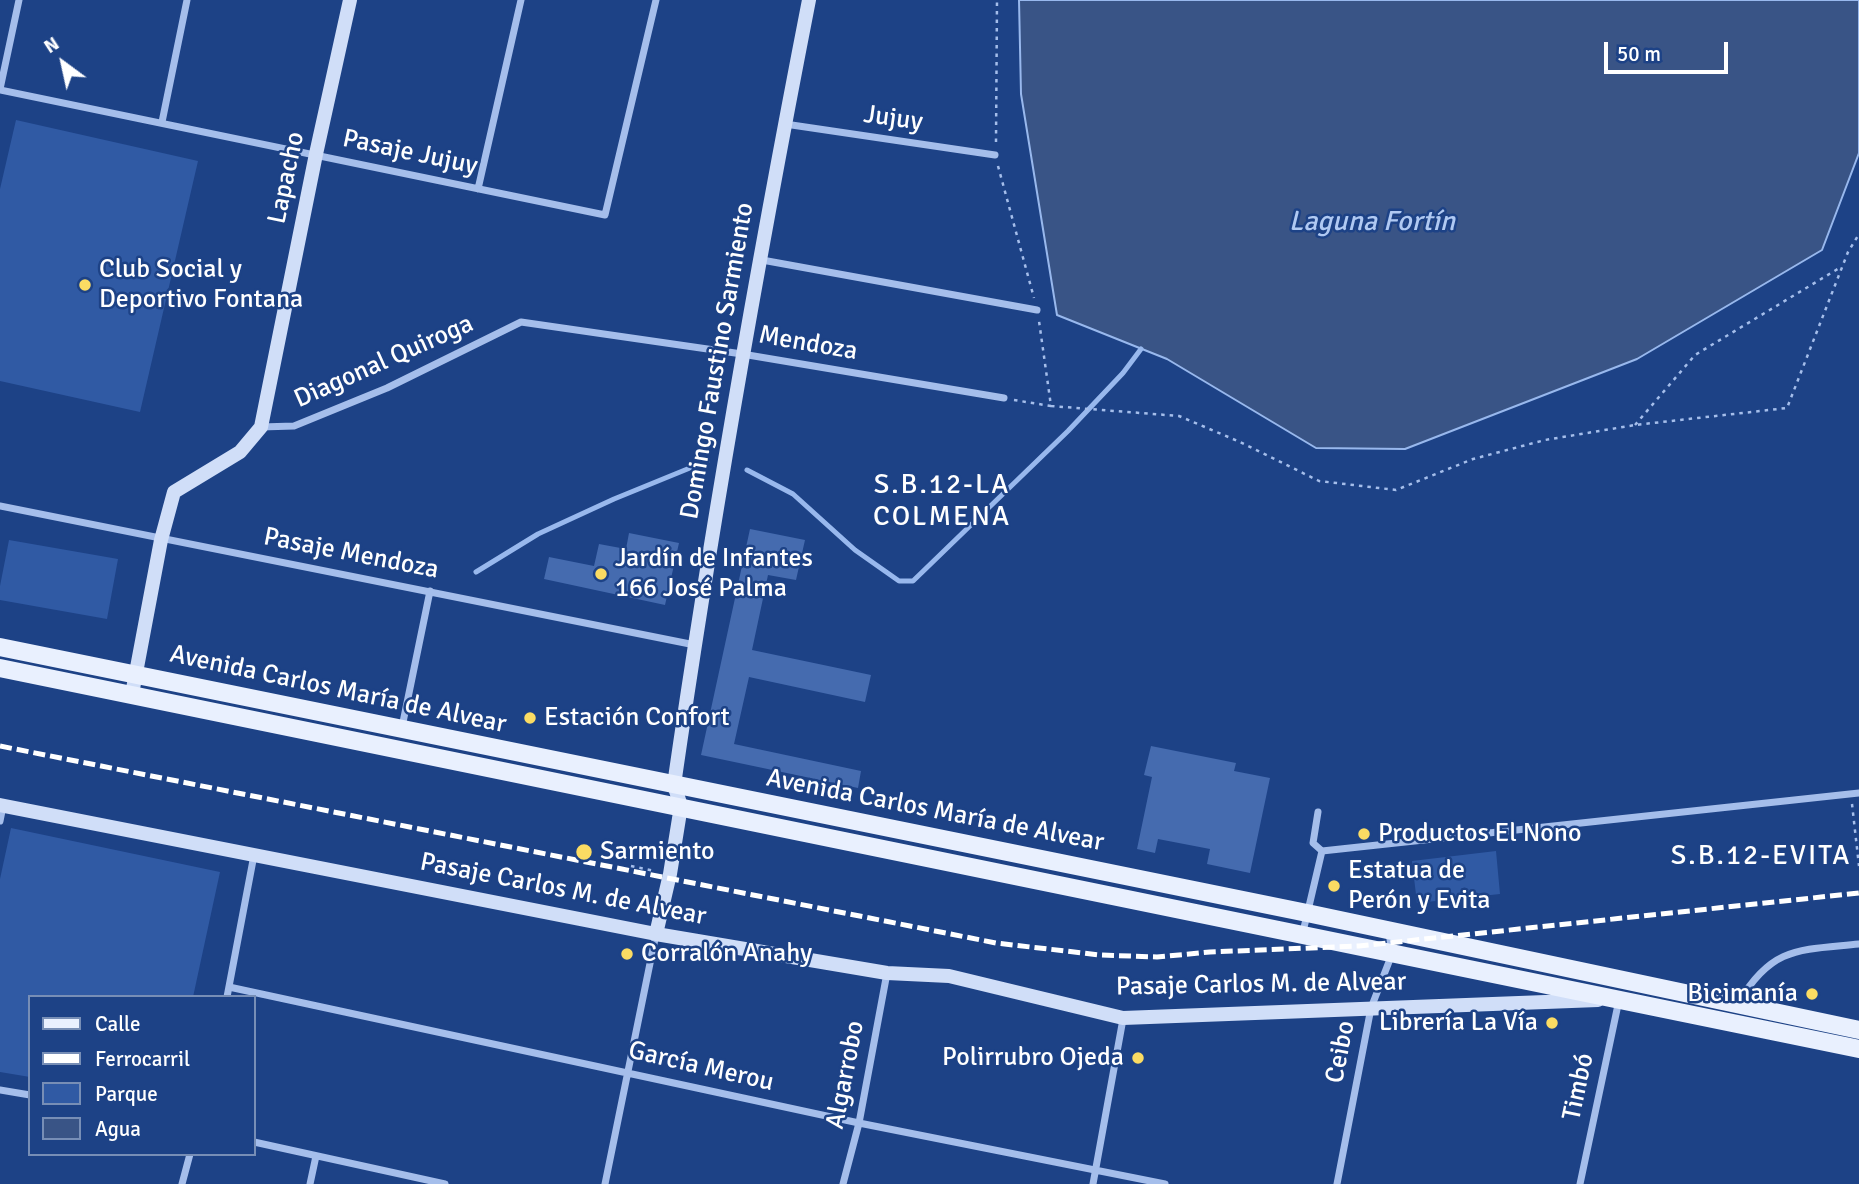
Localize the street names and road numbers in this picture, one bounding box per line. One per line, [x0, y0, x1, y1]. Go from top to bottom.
street label: Jujuy [861, 99, 925, 139]
street label: Pasaje Jujuy [340, 123, 480, 183]
street label: Lapacho [262, 129, 312, 227]
street label: Domingo Faustino Sarmiento [675, 200, 761, 522]
street label: Diagonal Quiroga [290, 309, 478, 415]
street label: Mendoza [756, 320, 860, 368]
street label: Pasaje Mendoza [261, 522, 441, 586]
street label: Avenida Carlos María de Alvear [167, 639, 509, 741]
street label: Avenida Carlos María de Alvear [764, 763, 1106, 859]
street label: Pasaje Carlos M. de Alvear [417, 847, 709, 933]
street label: Pasaje Carlos M. de Alvear [1115, 967, 1407, 1003]
street label: Algarrobo [820, 1018, 872, 1132]
street label: Ceibo [1320, 1018, 1362, 1086]
street label: García Merou [625, 1035, 777, 1099]
street label: Timbó [1557, 1051, 1601, 1123]

